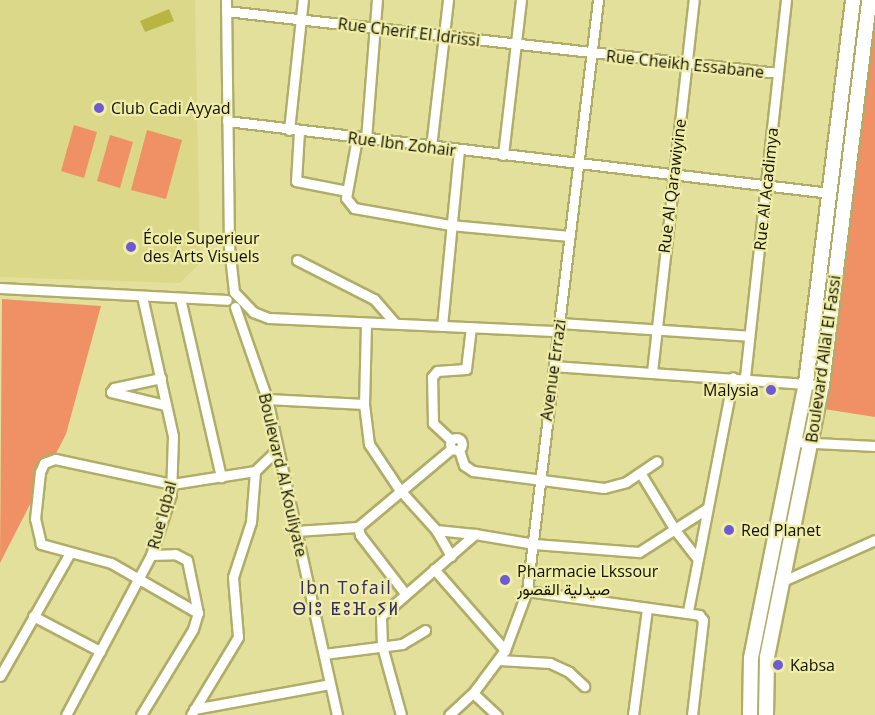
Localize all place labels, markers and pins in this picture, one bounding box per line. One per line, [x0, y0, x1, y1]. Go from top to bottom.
place label: Club Cadi Ayyad [111, 98, 231, 118]
marker: Club Cadi Ayyad [92, 101, 106, 115]
place label: École Superieur des Arts Visuels [143, 228, 260, 266]
marker: École Superieur des Arts Visuels [124, 240, 138, 254]
place label: Malysia [703, 380, 759, 400]
marker: Malysia [764, 383, 778, 397]
place label: Red Planet [741, 520, 821, 540]
marker: Red Planet [722, 523, 736, 537]
place label: Pharmacie Lkssour صيدلية القصور [517, 561, 658, 599]
marker: Pharmacie Lkssour صيدلية القصور [498, 573, 512, 587]
place label: Kabsa [790, 655, 835, 675]
marker: Kabsa [771, 658, 785, 672]

